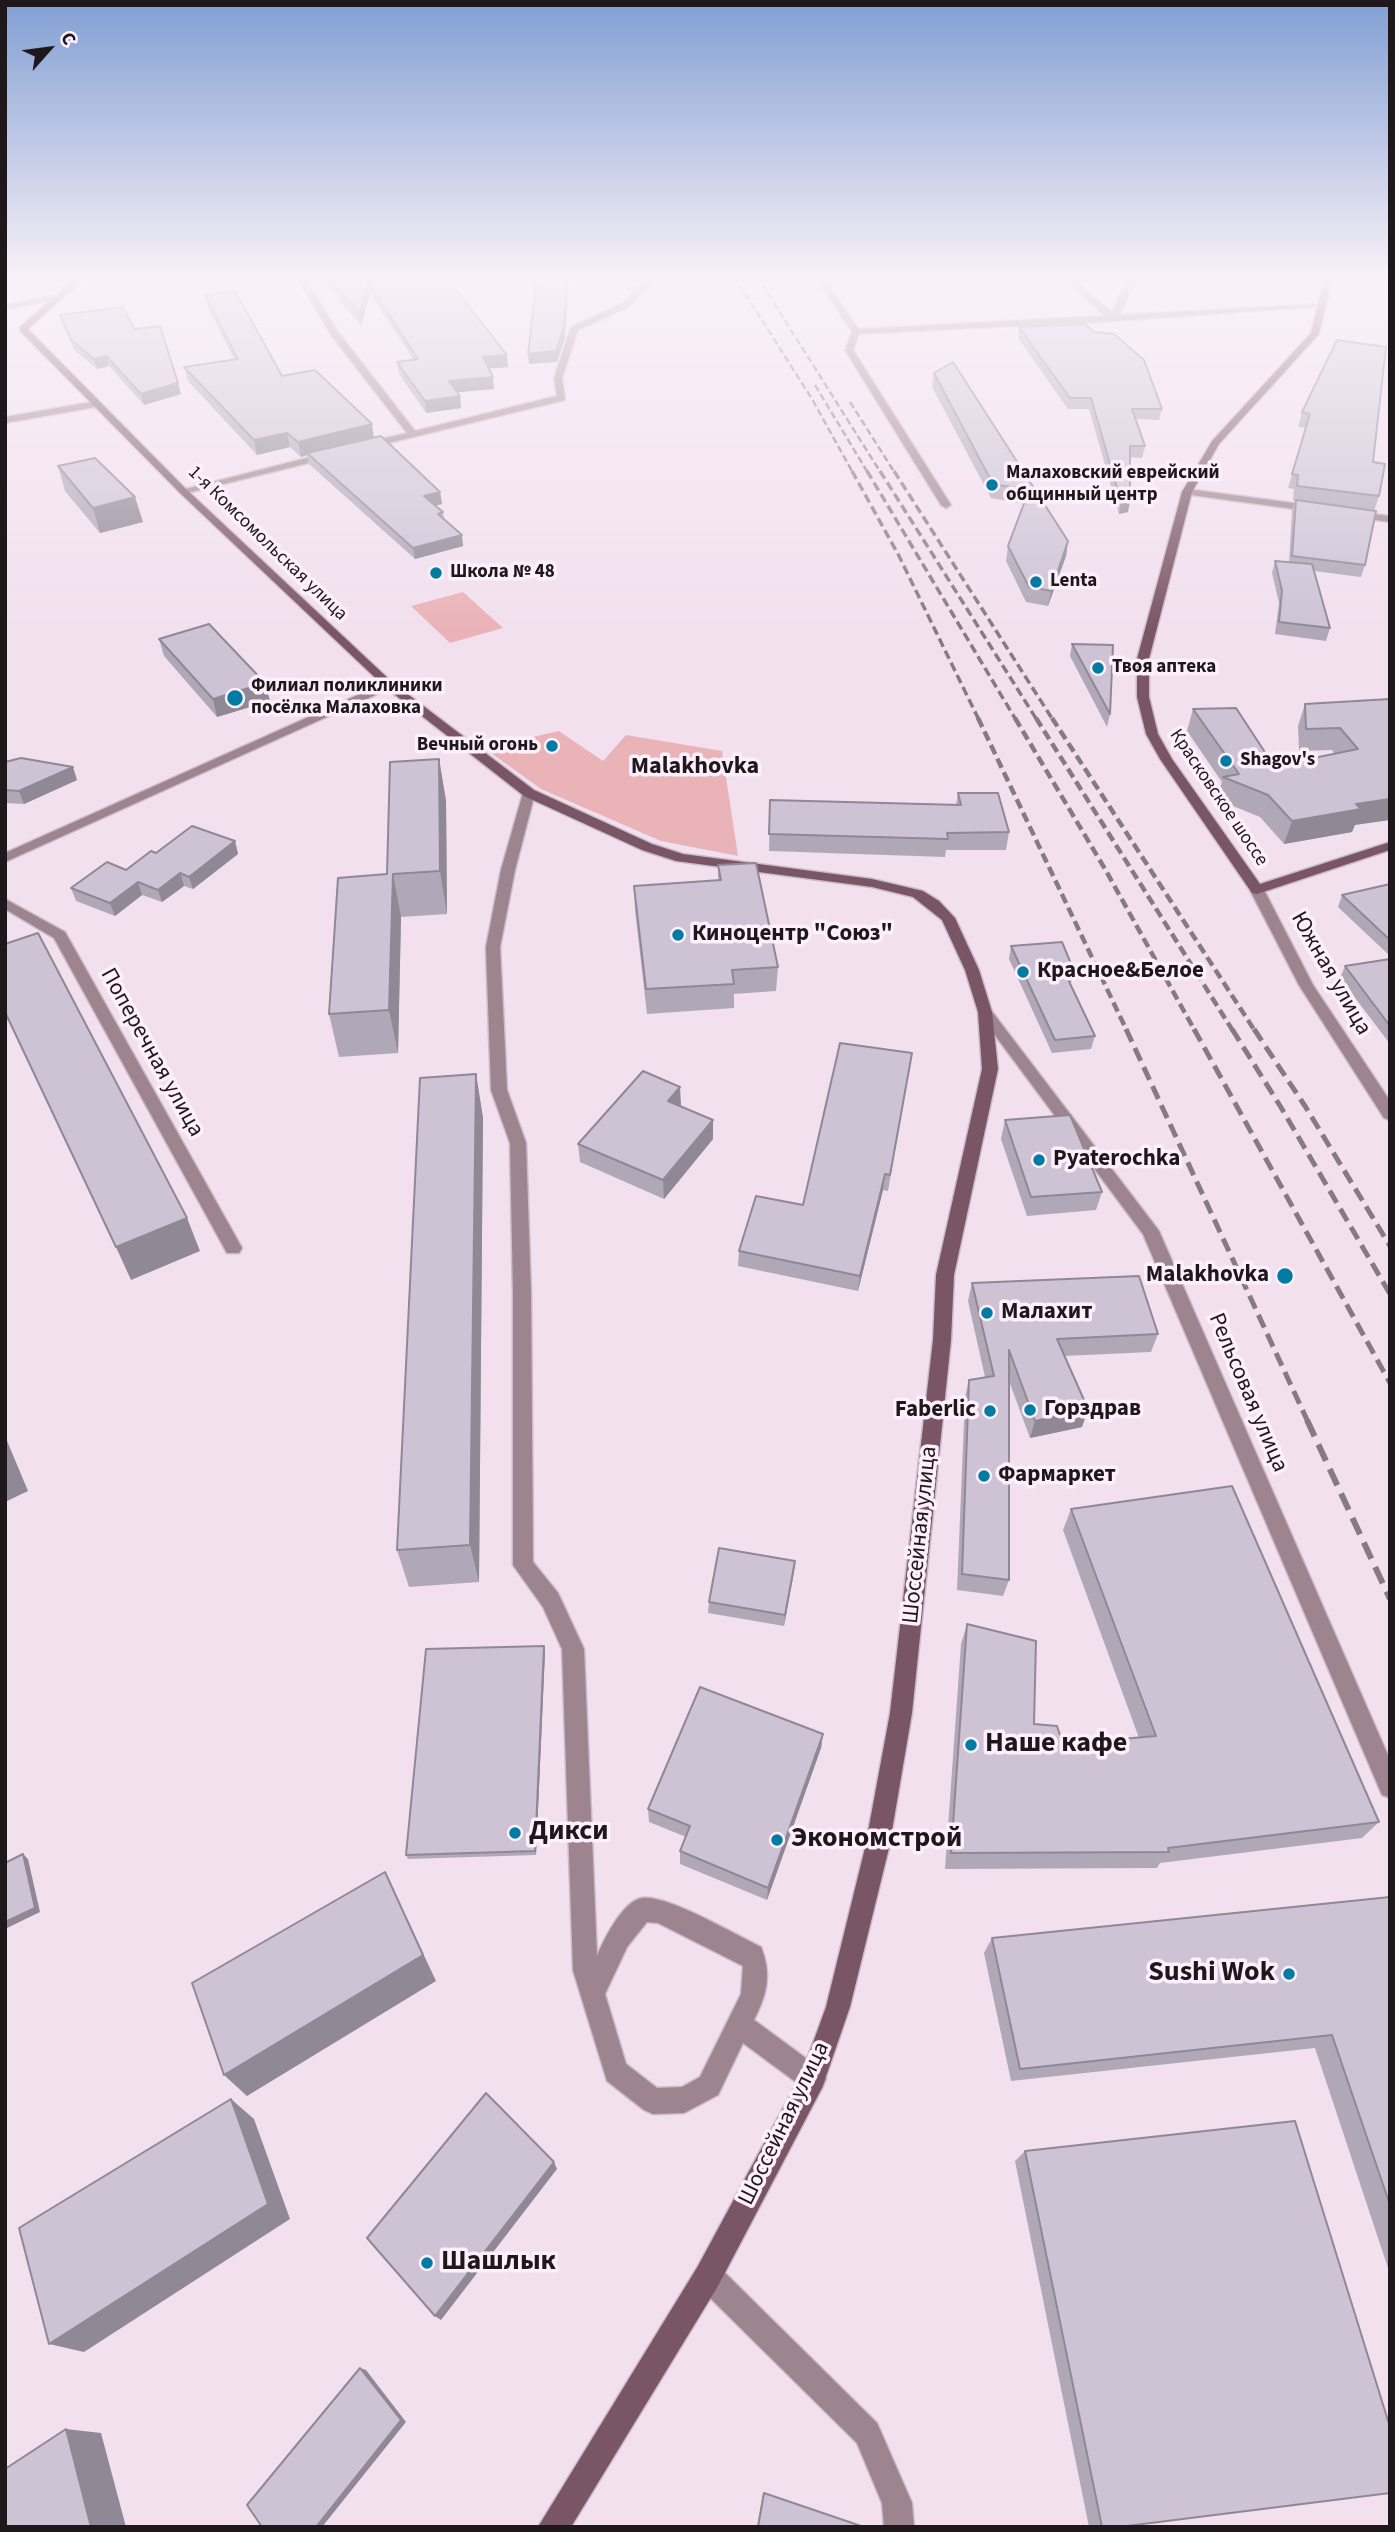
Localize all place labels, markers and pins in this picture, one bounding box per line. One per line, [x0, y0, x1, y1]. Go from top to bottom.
place label: Малаховский еврейский общинный центр [1006, 463, 1220, 507]
marker: Малаховский еврейский общинный центр [984, 477, 1000, 493]
place label: Школа № 48 [450, 562, 555, 584]
marker: Школа № 48 [428, 565, 444, 581]
place label: Lenta [1050, 571, 1097, 593]
marker: Lenta [1028, 574, 1044, 590]
place label: Твоя аптека [1112, 657, 1216, 679]
marker: Твоя аптека [1090, 660, 1106, 676]
place label: Филиал поликлиники посёлка Малаховка [251, 676, 443, 720]
marker: Филиал поликлиники посёлка Малаховка [225, 688, 245, 708]
place label: Вечный огонь [417, 735, 538, 757]
marker: Вечный огонь [544, 738, 560, 754]
place label: Shagov's [1240, 750, 1315, 772]
marker: Shagov's [1218, 753, 1234, 769]
place label: Киноцентр "Союз" [692, 921, 893, 949]
marker: Киноцентр "Союз" [670, 927, 686, 943]
place label: Красное&Белое [1037, 958, 1204, 986]
marker: Красное&Белое [1015, 964, 1031, 980]
place label: Pyaterochka [1053, 1146, 1180, 1174]
marker: Pyaterochka [1031, 1152, 1047, 1168]
place label: Malakhovka [1146, 1262, 1269, 1290]
marker: Malakhovka [1275, 1266, 1295, 1286]
place label: Малахит [1001, 1299, 1092, 1327]
marker: Малахит [979, 1305, 995, 1321]
place label: Горздрав [1044, 1396, 1141, 1424]
place label: Faberlic [895, 1397, 976, 1425]
marker: Горздрав [1022, 1402, 1038, 1418]
marker: Faberlic [982, 1403, 998, 1419]
place label: Фармаркет [998, 1462, 1116, 1490]
marker: Фармаркет [976, 1468, 992, 1484]
place label: Наше кафе [985, 1728, 1127, 1762]
marker: Наше кафе [963, 1737, 979, 1753]
place label: Дикси [529, 1816, 609, 1850]
place label: Экономстрой [791, 1823, 962, 1857]
marker: Дикси [507, 1825, 523, 1841]
marker: Экономстрой [769, 1832, 785, 1848]
place label: Sushi Wok [1148, 1957, 1275, 1991]
marker: Sushi Wok [1281, 1966, 1297, 1982]
place label: Шашлык [441, 2246, 556, 2280]
marker: Шашлык [419, 2255, 435, 2271]

